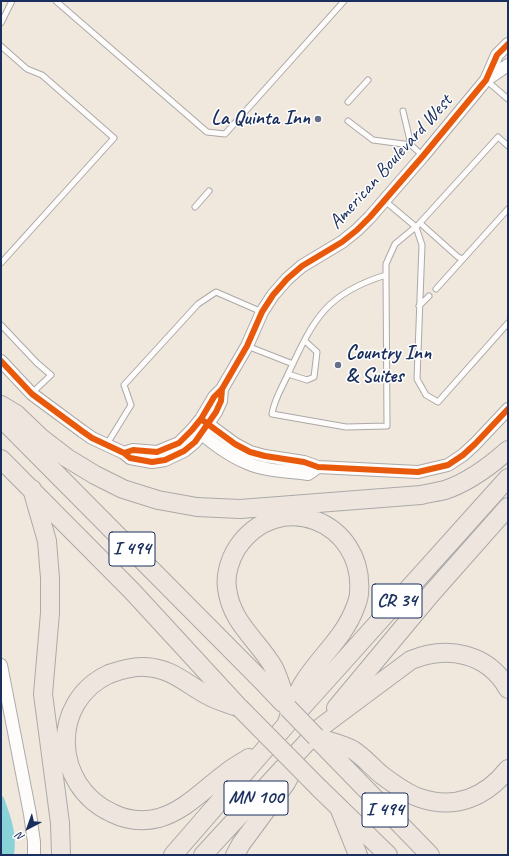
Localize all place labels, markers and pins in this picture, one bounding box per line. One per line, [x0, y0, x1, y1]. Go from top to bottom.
place label: La Quinta Inn [211, 107, 310, 131]
marker: La Quinta Inn [313, 114, 323, 124]
place label: Country Inn & Suites [346, 342, 431, 389]
marker: Country Inn & Suites [333, 360, 343, 370]

